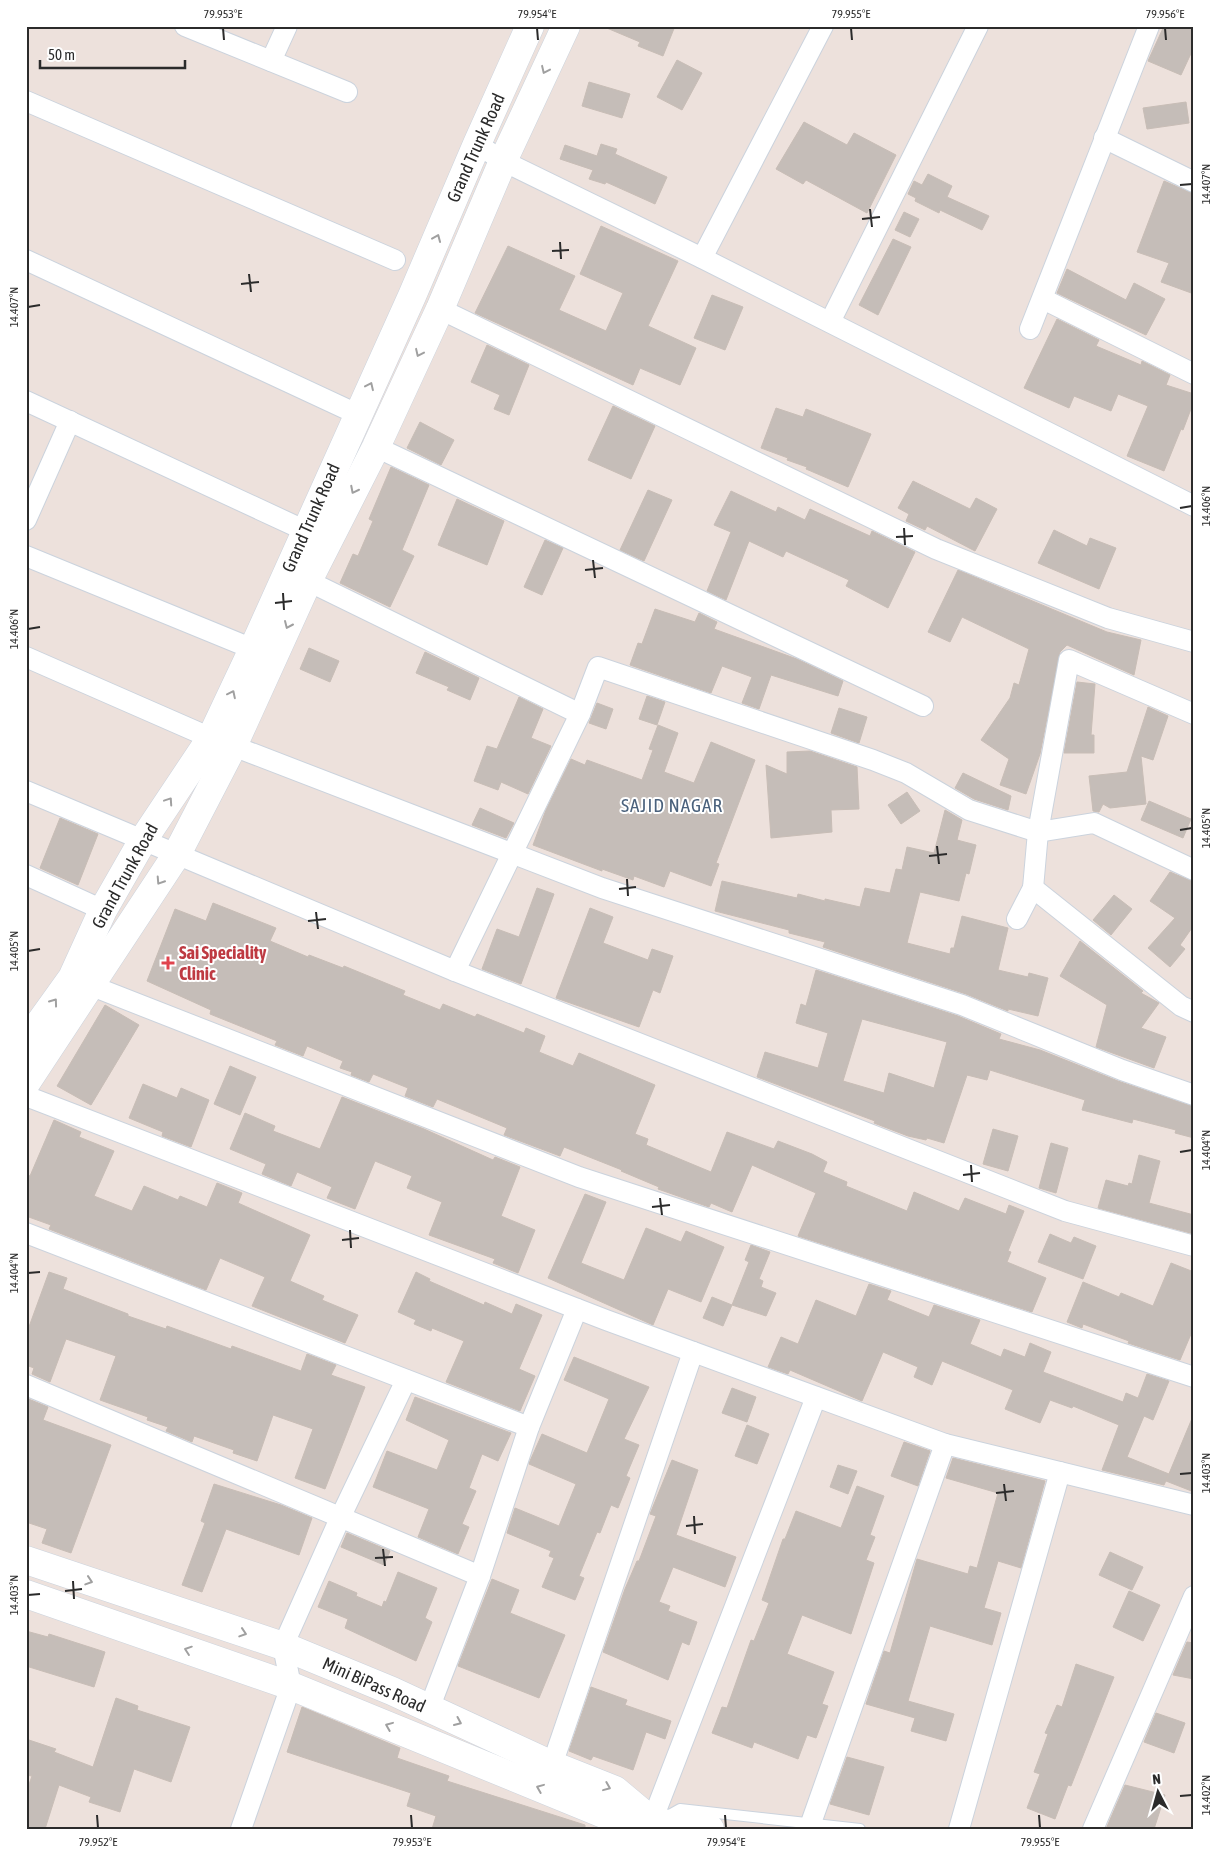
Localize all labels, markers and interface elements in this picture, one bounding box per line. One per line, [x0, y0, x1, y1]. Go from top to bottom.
text: 79.953°E [204, 7, 242, 21]
text: 79.954°E [518, 7, 556, 21]
text: 79.955°E [832, 7, 870, 21]
text: 79.956°E [1146, 7, 1184, 21]
scale bar [40, 38, 185, 70]
text: 50 m [48, 46, 75, 63]
one-way arrow [541, 65, 552, 74]
street label: Grand Trunk Road [442, 90, 509, 205]
text: 14.407°N [1199, 164, 1213, 204]
one-way arrow [430, 234, 441, 243]
text: 14.407°N [7, 287, 21, 327]
one-way arrow [415, 348, 426, 357]
one-way arrow [364, 382, 375, 391]
street label: Grand Trunk Road [277, 460, 344, 575]
one-way arrow [350, 485, 360, 494]
text: 14.406°N [1199, 486, 1213, 526]
text: 14.406°N [7, 609, 21, 649]
one-way arrow [283, 620, 294, 629]
one-way arrow [226, 690, 236, 699]
district label: SAJID NAGAR [621, 794, 723, 816]
one-way arrow [163, 797, 172, 806]
text: 14.405°N [1199, 808, 1213, 848]
street label: Grand Trunk Road [87, 820, 162, 932]
one-way arrow [156, 875, 166, 884]
text: 14.405°N [7, 931, 21, 971]
place label: Sai Speciality Clinic [179, 942, 267, 984]
marker: Sai Speciality Clinic [161, 956, 175, 970]
one-way arrow [49, 999, 57, 1008]
text: 14.404°N [1199, 1130, 1213, 1170]
text: 14.404°N [7, 1253, 21, 1293]
text: 14.403°N [1199, 1453, 1213, 1493]
text: 14.403°N [7, 1575, 21, 1615]
one-way arrow [84, 1576, 93, 1586]
one-way arrow [239, 1627, 247, 1637]
one-way arrow [185, 1646, 193, 1656]
street label: Mini BiPass Road [319, 1652, 429, 1717]
one-way arrow [453, 1716, 462, 1727]
one-way arrow [385, 1722, 394, 1733]
north arrow [1132, 1768, 1182, 1818]
text: N [1152, 1771, 1162, 1787]
text: 14.402°N [1199, 1775, 1213, 1815]
one-way arrow [602, 1781, 611, 1791]
one-way arrow [536, 1784, 545, 1794]
text: 79.952°E [79, 1835, 117, 1849]
text: 79.953°E [393, 1835, 431, 1849]
text: 79.954°E [707, 1835, 745, 1849]
text: 79.955°E [1021, 1835, 1059, 1849]

